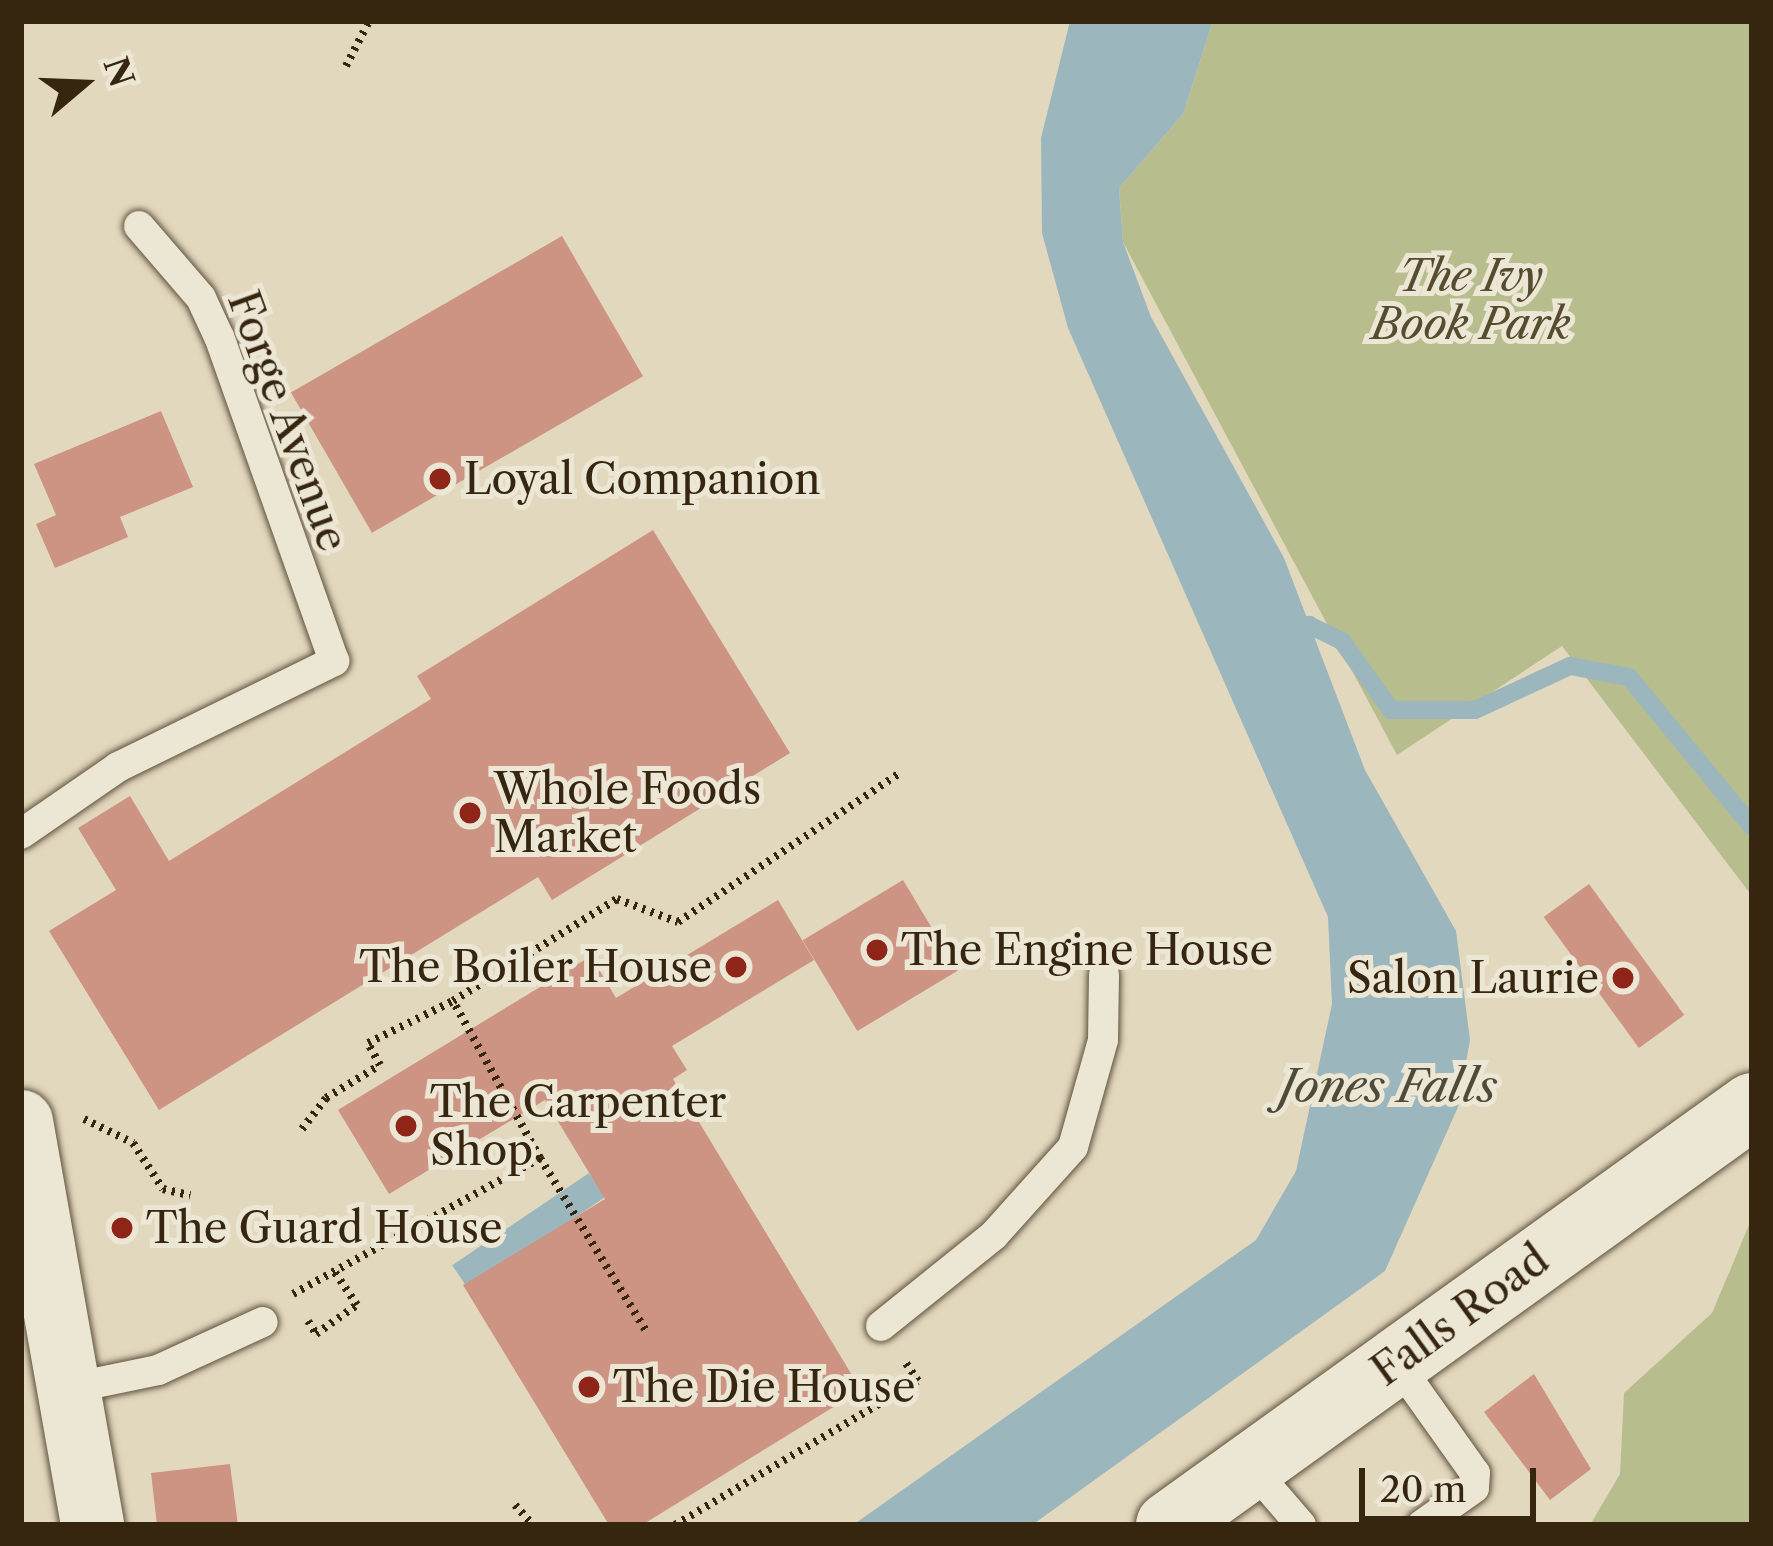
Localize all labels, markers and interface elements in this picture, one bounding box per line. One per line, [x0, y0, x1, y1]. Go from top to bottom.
north arrow [24, 24, 144, 144]
text: N [94, 52, 143, 92]
park label: The Ivy Book Park [1371, 251, 1571, 350]
street label: Forge Avenue [217, 283, 359, 559]
place label: Loyal Companion [464, 454, 821, 504]
marker: Loyal Companion [427, 466, 453, 492]
place label: Whole Foods Market [494, 764, 761, 862]
marker: Whole Foods Market [457, 800, 483, 826]
place label: The Engine House [901, 925, 1273, 975]
marker: The Engine House [864, 937, 890, 963]
place label: The Boiler House [358, 942, 712, 992]
place label: Salon Laurie [1347, 953, 1599, 1003]
marker: The Boiler House [723, 954, 749, 980]
marker: Salon Laurie [1610, 965, 1636, 991]
water label: Jones Falls [1279, 1060, 1497, 1114]
place label: The Carpenter Shop [430, 1077, 726, 1176]
marker: The Carpenter Shop [393, 1113, 419, 1139]
place label: The Guard House [146, 1203, 503, 1253]
marker: The Guard House [109, 1215, 135, 1241]
street label: Falls Road [1362, 1234, 1558, 1396]
place label: The Die House [613, 1362, 915, 1412]
marker: The Die House [576, 1374, 602, 1400]
scale bar [1365, 1444, 1542, 1518]
text: 20 m [1380, 1467, 1467, 1511]

